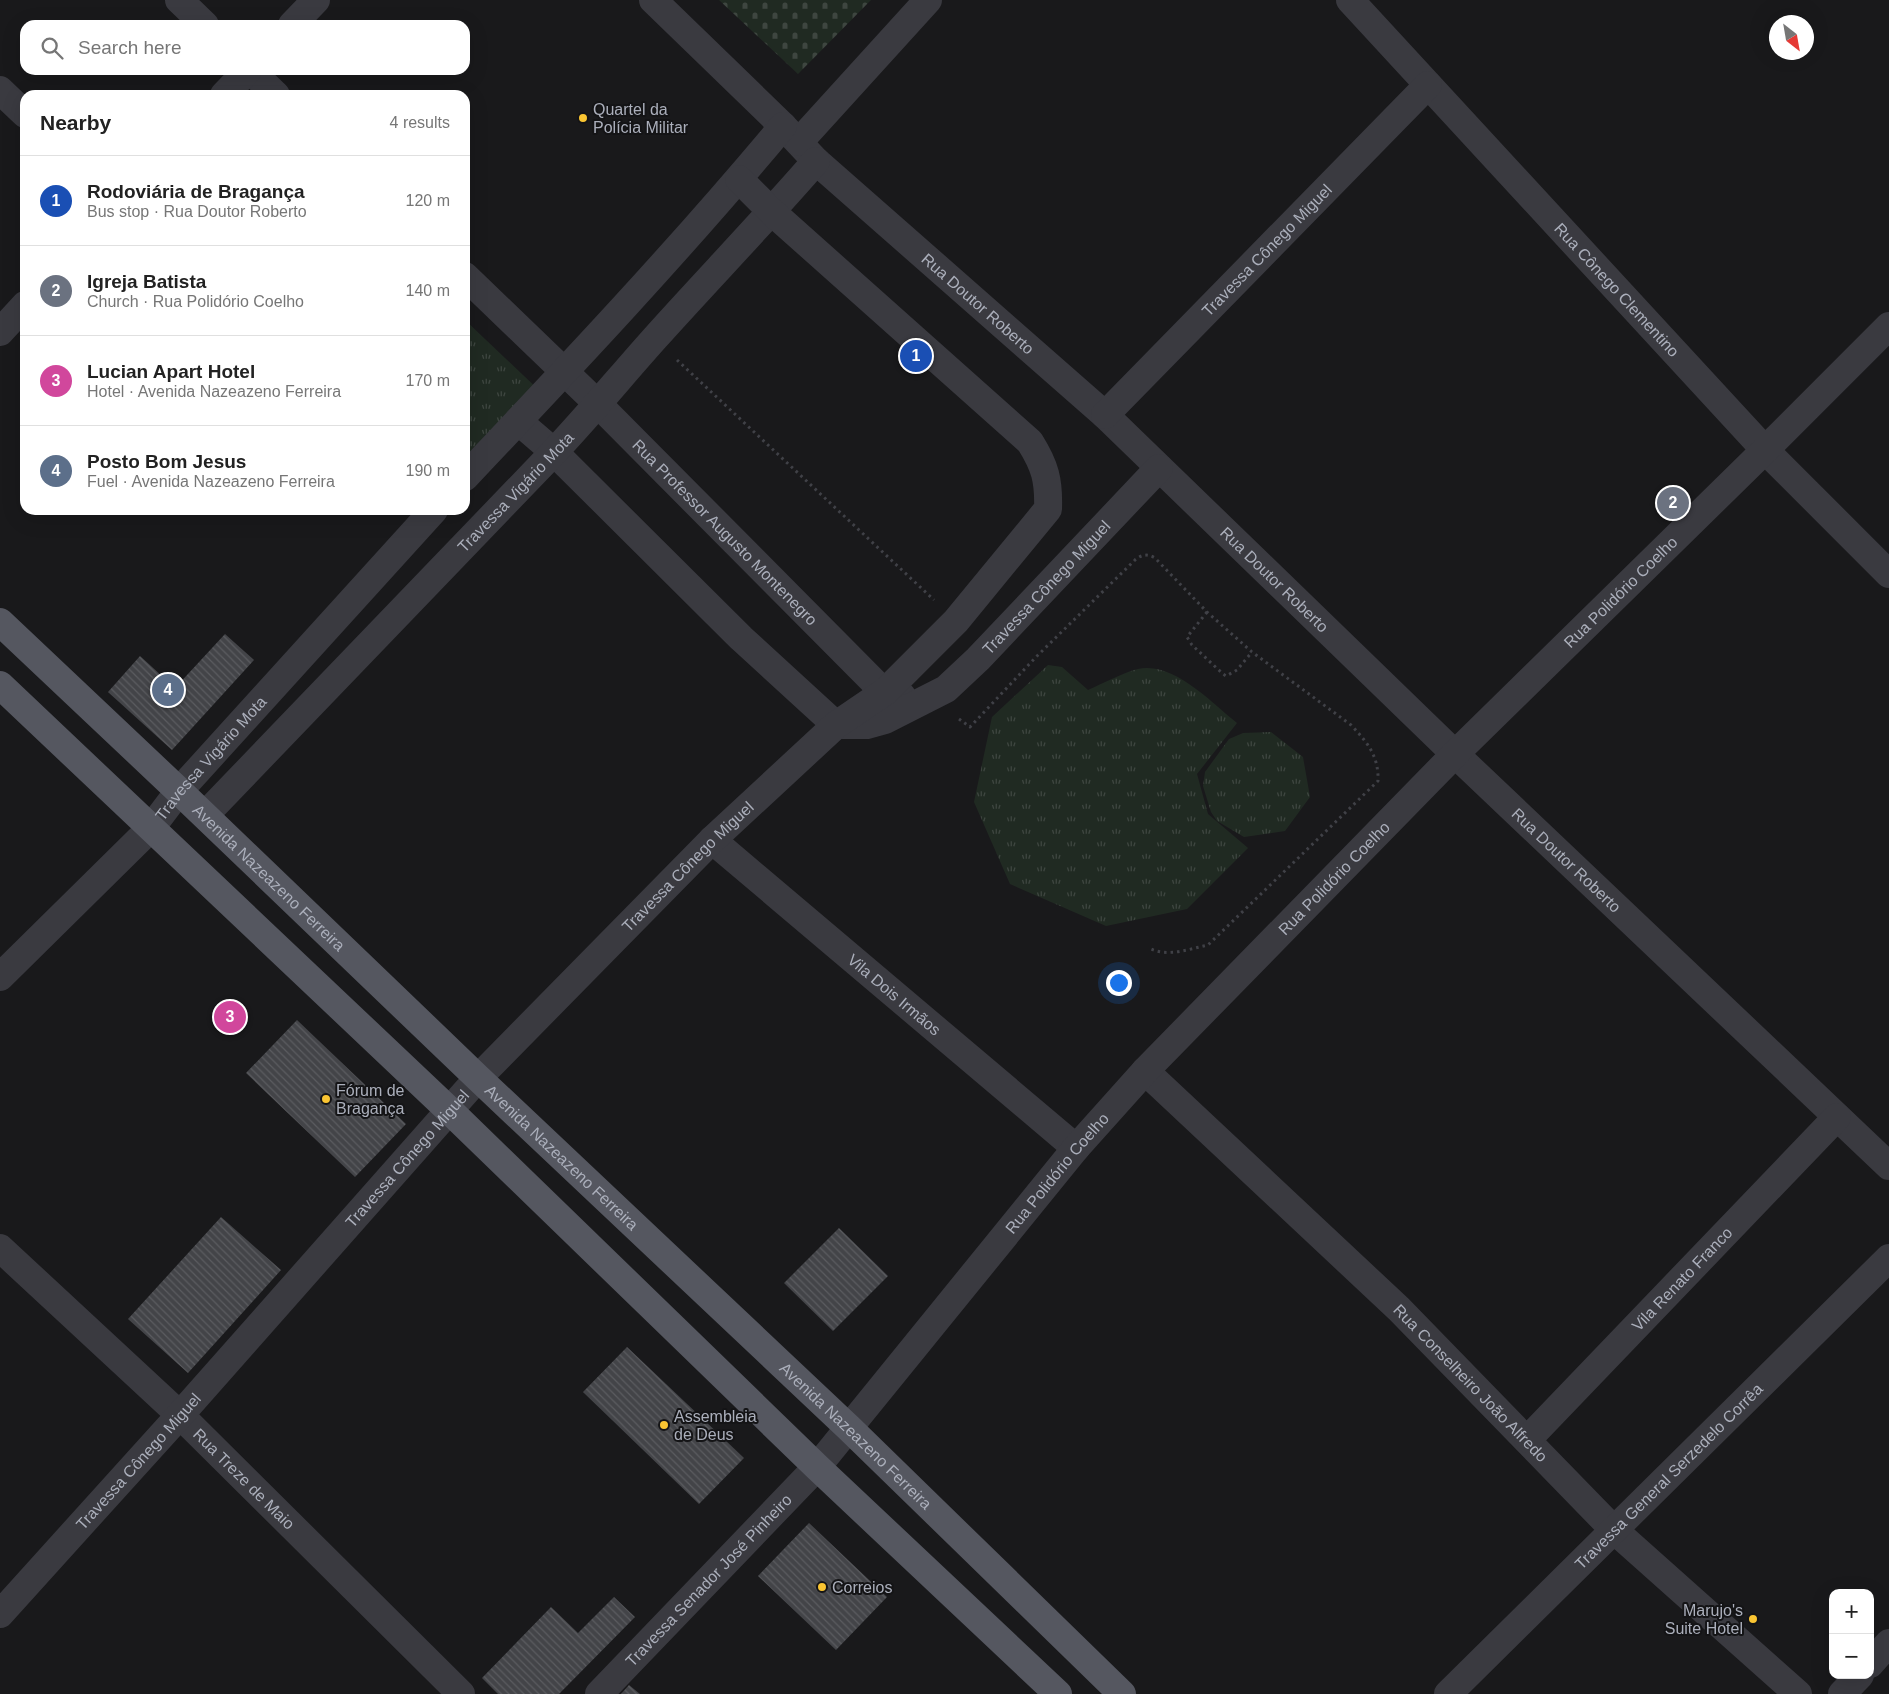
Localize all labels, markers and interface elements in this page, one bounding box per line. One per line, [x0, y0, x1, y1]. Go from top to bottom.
north arrow [1769, 15, 1814, 60]
search box [20, 20, 470, 75]
icon: search [38, 34, 66, 62]
text: Search here [78, 37, 182, 58]
place label: Quartel da Polícia Militar [593, 101, 689, 136]
text: Nearby [40, 111, 111, 134]
marker: Quartel da Polícia Militar [577, 112, 589, 124]
text: 4 results [390, 114, 450, 131]
text: Rodoviária de Bragança [87, 181, 305, 202]
street label: Travessa Cônego Miguel [1198, 181, 1335, 319]
text: 1 [52, 192, 60, 209]
text: 120 m [406, 192, 450, 209]
text: Bus stop · Rua Doutor Roberto [87, 203, 307, 220]
street label: Rua Cônego Clementino [1551, 219, 1683, 360]
street label: Rua Doutor Roberto [919, 250, 1038, 357]
text: Igreja Batista [87, 271, 206, 292]
text: 2 [52, 282, 60, 299]
text: 140 m [406, 282, 450, 299]
text: Church · Rua Polidório Coelho [87, 293, 304, 310]
pin: 1 [900, 337, 932, 375]
text: Lucian Apart Hotel [87, 361, 255, 382]
text: 3 [52, 372, 60, 389]
text: 170 m [406, 372, 450, 389]
text: Hotel · Avenida Nazeazeno Ferreira [87, 383, 341, 400]
street label: Travessa Vigário Mota [454, 429, 577, 555]
street label: Rua Professor Augusto Montenegro [629, 436, 821, 628]
text: Posto Bom Jesus [87, 451, 246, 472]
text: 4 [52, 462, 60, 479]
text: 190 m [406, 462, 450, 479]
text: Fuel · Avenida Nazeazeno Ferreira [87, 473, 335, 490]
pin: 2 [1657, 484, 1689, 522]
street label: Travessa Cônego Miguel [979, 517, 1113, 657]
street label: Rua Doutor Roberto [1217, 523, 1332, 635]
street label: Rua Polidório Coelho [1560, 533, 1680, 651]
pin: 4 [152, 671, 184, 709]
street label: Travessa Vigário Mota [152, 693, 269, 823]
street label: Travessa Cônego Miguel [619, 798, 756, 935]
street label: Avenida Nazeazeno Ferreira [190, 801, 348, 954]
street label: Rua Doutor Roberto [1509, 804, 1624, 915]
street label: Rua Polidório Coelho [1275, 818, 1393, 938]
street label: Vila Dois Irmãos [845, 950, 944, 1038]
your location [1106, 970, 1132, 996]
pin: 3 [214, 998, 246, 1036]
street label: Avenida Nazeazeno Ferreira [482, 1081, 642, 1233]
place label: Fórum de Bragança [336, 1082, 405, 1117]
street label: Travessa Cônego Miguel [342, 1086, 472, 1230]
marker: Fórum de Bragança [320, 1093, 332, 1105]
street label: Rua Polidório Coelho [1002, 1109, 1112, 1237]
street label: Vila Renato Franco [1628, 1224, 1735, 1334]
street label: Rua Conselheiro João Alfredo [1390, 1301, 1551, 1465]
street label: Avenida Nazeazeno Ferreira [777, 1359, 935, 1512]
street label: Travessa General Serzedelo Corrêa [1571, 1380, 1766, 1572]
street label: Travessa Cônego Miguel [72, 1390, 204, 1533]
place label: Assembleia de Deus [674, 1408, 757, 1443]
marker: Assembleia de Deus [658, 1419, 670, 1431]
street label: Rua Treze de Maio [190, 1425, 298, 1532]
street label: Travessa Senador José Pinheiro [622, 1491, 795, 1669]
place label: Correios [832, 1579, 892, 1596]
marker: Correios [816, 1581, 828, 1593]
map controls [1829, 1589, 1874, 1679]
button: + [1829, 1589, 1874, 1634]
place label: Marujo's Suite Hotel [1665, 1602, 1743, 1637]
marker: Marujo's Suite Hotel [1747, 1613, 1759, 1625]
button: − [1829, 1634, 1874, 1679]

